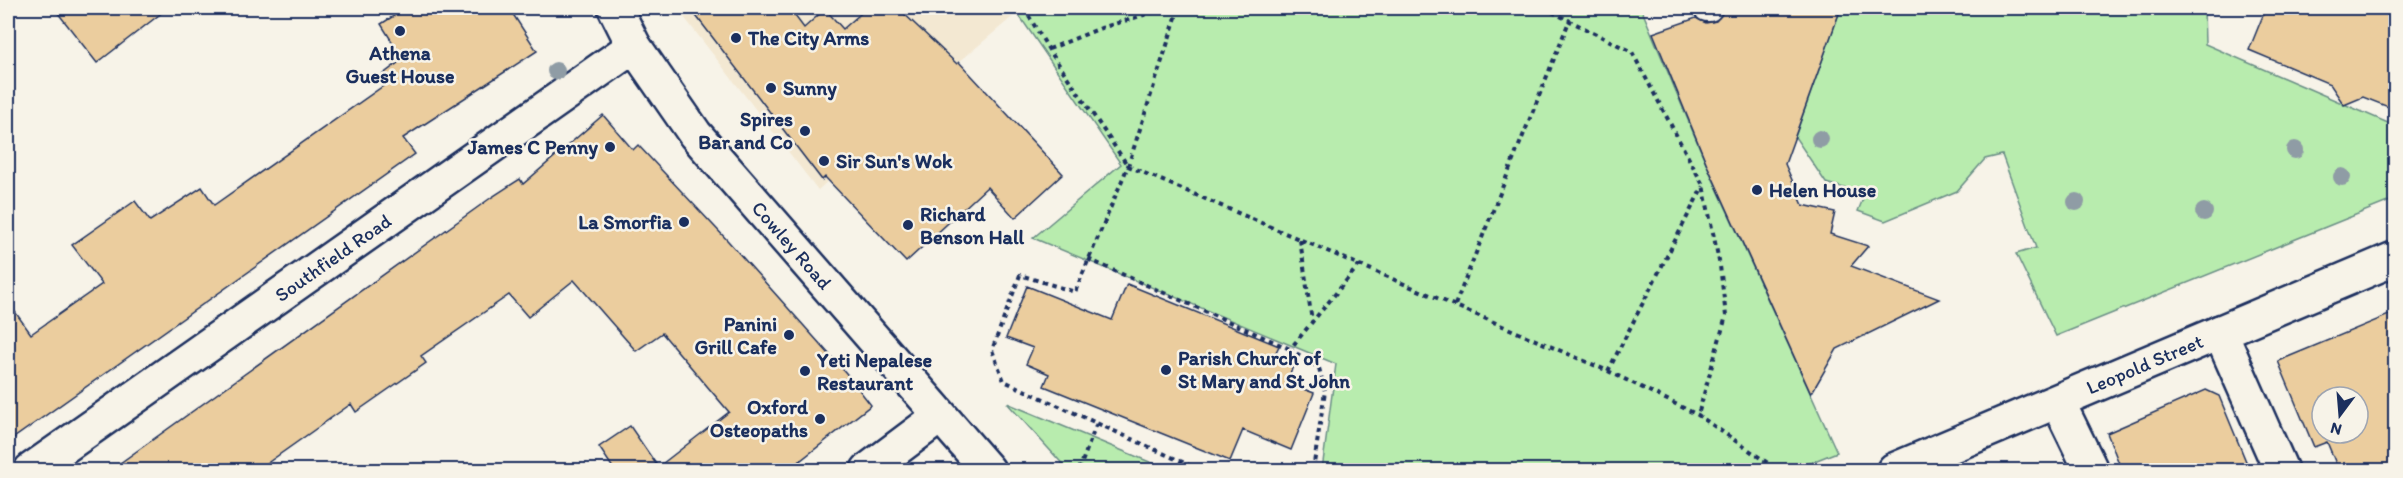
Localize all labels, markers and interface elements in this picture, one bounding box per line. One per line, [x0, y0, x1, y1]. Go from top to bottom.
marker: Athena Guest House [393, 24, 407, 38]
place label: The City Arms [747, 26, 869, 51]
marker: The City Arms [729, 31, 743, 45]
place label: Athena Guest House [346, 41, 455, 88]
place label: Sunny [783, 76, 837, 101]
marker: Sunny [764, 81, 778, 95]
place label: Spires Bar and Co [698, 107, 793, 154]
marker: Spires Bar and Co [798, 124, 812, 138]
place label: James C Penny [467, 135, 599, 160]
marker: James C Penny [603, 140, 617, 154]
place label: Sir Sun's Wok [836, 149, 953, 173]
marker: Sir Sun's Wok [817, 154, 831, 168]
place label: Helen House [1769, 178, 1877, 202]
marker: Helen House [1750, 183, 1764, 197]
street label: Cowley Road [747, 196, 837, 294]
place label: Richard Benson Hall [920, 202, 1025, 249]
street label: Southfield Road [270, 209, 396, 307]
place label: La Smorfia [578, 210, 673, 234]
marker: La Smorfia [677, 215, 691, 229]
marker: Richard Benson Hall [901, 218, 915, 232]
place label: Panini Grill Cafe [694, 312, 777, 359]
marker: Panini Grill Cafe [782, 328, 796, 342]
street label: Leopold Street [2083, 329, 2207, 399]
place label: Parish Church of St Mary and St John [1178, 346, 1350, 394]
place label: Yeti Nepalese Restaurant [816, 348, 933, 395]
marker: Parish Church of St Mary and St John [1159, 363, 1173, 377]
marker: Yeti Nepalese Restaurant [798, 364, 812, 378]
north arrow [2310, 385, 2370, 445]
place label: Oxford Osteopaths [710, 395, 809, 443]
marker: Oxford Osteopaths [813, 412, 827, 426]
text: N [2328, 418, 2344, 440]

